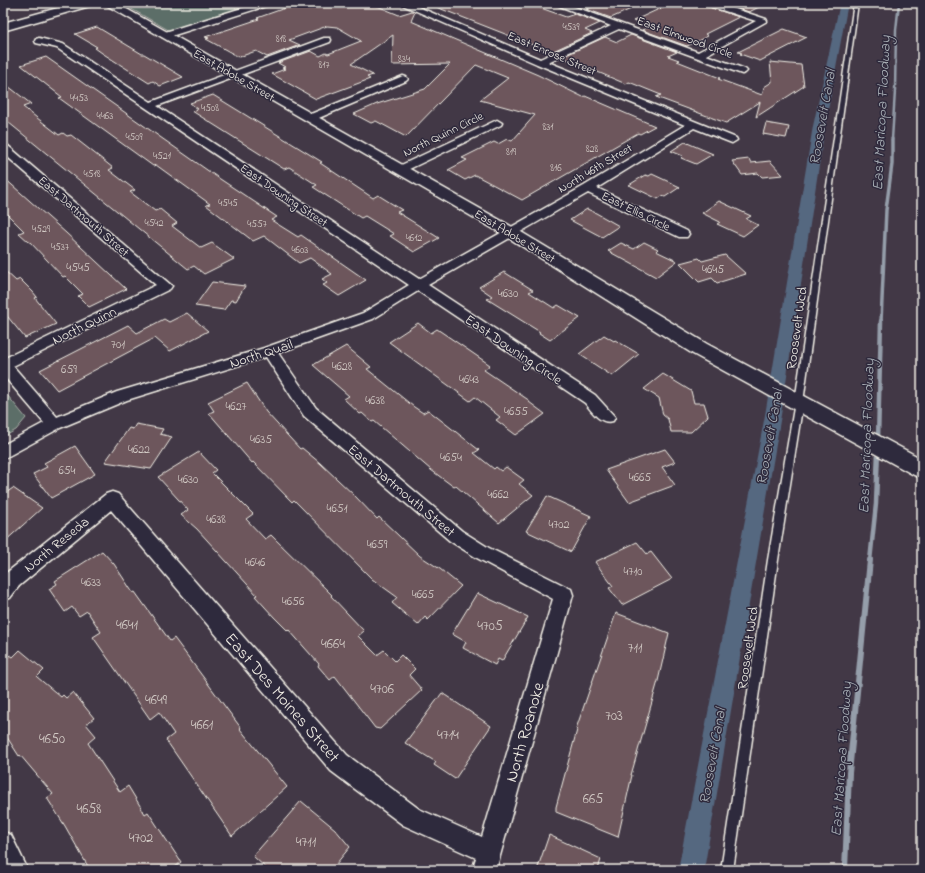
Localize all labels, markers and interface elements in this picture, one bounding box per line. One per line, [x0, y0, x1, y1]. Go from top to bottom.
street label: East Elmwood Circle [634, 12, 736, 64]
house number: 4539 [563, 20, 579, 35]
street label: East Enrose Street [504, 27, 599, 81]
house number: 818 [276, 32, 287, 47]
water label: East Maricopa Floodway [867, 34, 898, 191]
street label: East Adobe Street [189, 45, 278, 107]
house number: 834 [398, 52, 410, 67]
house number: 817 [318, 58, 330, 73]
water label: Roosevelt Canal [804, 65, 843, 167]
house number: 4453 [70, 91, 88, 106]
house number: 4508 [201, 101, 219, 116]
street label: North Quinn Circle [400, 107, 487, 162]
house number: 4463 [97, 109, 113, 124]
house number: 831 [542, 120, 554, 135]
house number: 4509 [125, 130, 143, 145]
street label: North 46th Street [555, 140, 636, 198]
house number: 828 [586, 142, 598, 157]
house number: 819 [506, 145, 516, 160]
house number: 4521 [153, 149, 171, 164]
street label: East Downing Street [235, 160, 331, 233]
house number: 816 [550, 161, 562, 176]
house number: 4518 [84, 167, 101, 182]
street label: East Dartmouth Street [34, 172, 133, 261]
street label: East Ellis Circle [598, 187, 674, 237]
house number: 4545 [218, 196, 238, 211]
street label: East Adobe Street [470, 205, 558, 268]
house number: 4542 [145, 216, 163, 231]
house number: 4557 [247, 217, 267, 232]
house number: 4529 [32, 222, 50, 237]
house number: 4612 [406, 231, 422, 246]
house number: 4537 [51, 240, 69, 255]
house number: 4603 [292, 243, 308, 258]
house number: 4545 [66, 259, 90, 277]
house number: 4645 [702, 261, 724, 279]
house number: 4630 [498, 285, 518, 303]
street label: Roosevelt Wcd [781, 285, 814, 371]
street label: North Quinn [49, 302, 120, 351]
street label: East Downing Circle [460, 310, 567, 392]
street label: North Quail [227, 334, 296, 375]
house number: 701 [111, 336, 125, 354]
water label: East Maricopa Floodway [853, 357, 882, 514]
house number: 4628 [332, 358, 353, 376]
house number: 659 [61, 361, 77, 379]
house number: 4643 [459, 371, 479, 389]
water label: Roosevelt Canal [751, 385, 790, 487]
house number: 4638 [365, 392, 385, 410]
house number: 4627 [225, 398, 247, 416]
house number: 4655 [504, 403, 528, 421]
house number: 4635 [250, 431, 272, 449]
street label: East Dartmouth Street [343, 440, 460, 543]
house number: 4622 [128, 441, 150, 459]
house number: 4654 [440, 449, 462, 467]
house number: 654 [58, 462, 76, 480]
house number: 4665 [629, 469, 651, 487]
house number: 4630 [178, 471, 198, 489]
house number: 4662 [487, 486, 509, 504]
house number: 4651 [327, 500, 348, 518]
house number: 4638 [206, 511, 226, 529]
street label: North Reseda [20, 512, 94, 578]
house number: 4702 [548, 516, 570, 534]
house number: 4659 [367, 536, 388, 554]
house number: 4646 [245, 554, 266, 572]
house number: 4710 [624, 563, 642, 581]
house number: 4633 [81, 574, 101, 592]
house number: 4665 [412, 586, 434, 604]
house number: 4656 [282, 593, 305, 611]
street label: Roosevelt Wcd [732, 605, 765, 691]
house number: 4641 [116, 615, 139, 636]
house number: 4705 [477, 616, 503, 637]
street label: East Des Moines Street [218, 627, 346, 769]
house number: 4664 [321, 634, 345, 655]
house number: 711 [628, 638, 643, 659]
house number: 4706 [370, 679, 394, 700]
street label: North Roanoke [499, 679, 552, 785]
water label: East Maricopa Floodway [826, 680, 859, 837]
house number: 4649 [145, 690, 168, 711]
water label: Roosevelt Canal [694, 704, 733, 806]
house number: 703 [605, 706, 623, 727]
house number: 4661 [191, 715, 214, 736]
house number: 4714 [437, 725, 459, 746]
house number: 4650 [39, 729, 65, 750]
house number: 665 [583, 789, 603, 810]
house number: 4658 [76, 799, 102, 820]
house number: 4702 [129, 828, 153, 849]
house number: 4711 [296, 832, 317, 853]

